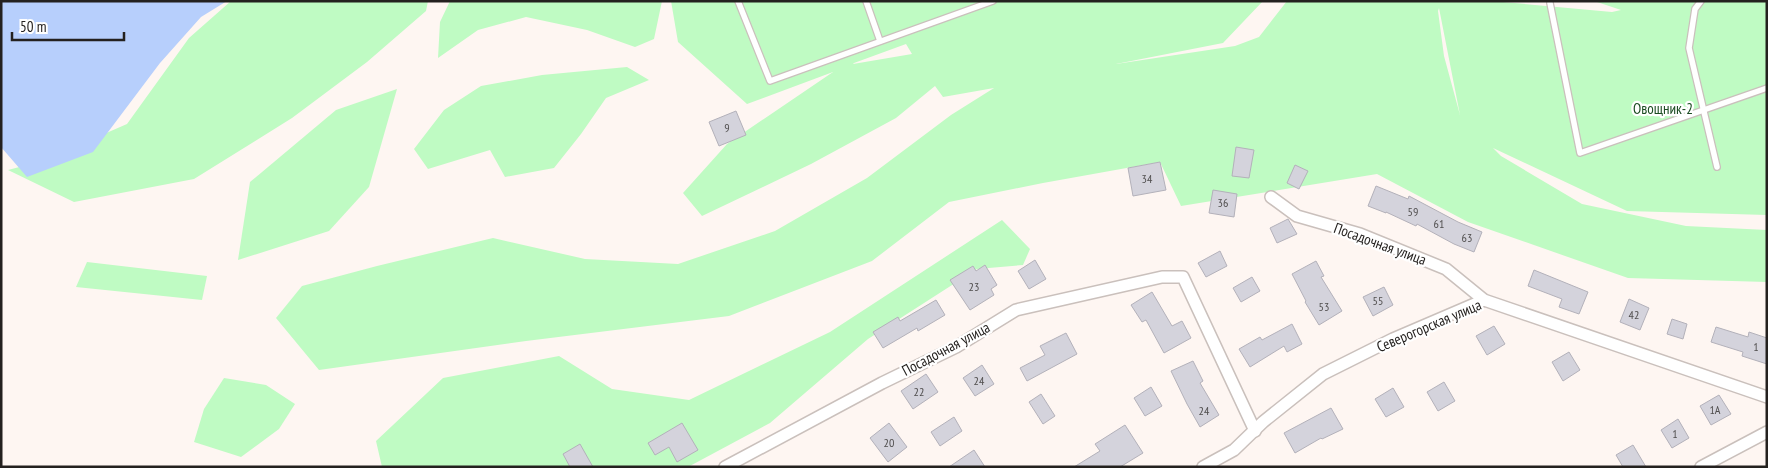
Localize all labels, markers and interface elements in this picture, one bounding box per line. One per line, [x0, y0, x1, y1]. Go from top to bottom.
scale bar [12, 10, 125, 42]
text: 50 m [20, 17, 46, 36]
park label: Овощник-2 [1633, 99, 1693, 118]
house number: 9 [724, 120, 730, 135]
house number: 34 [1142, 171, 1153, 186]
house number: 36 [1218, 195, 1228, 210]
house number: 59 [1408, 204, 1418, 219]
house number: 61 [1434, 216, 1444, 231]
street label: Посадочная улица [1331, 218, 1429, 269]
house number: 63 [1462, 230, 1472, 245]
house number: 23 [969, 279, 979, 294]
house number: 55 [1373, 293, 1383, 308]
street label: Северогорская улица [1374, 295, 1484, 356]
house number: 53 [1319, 299, 1329, 314]
house number: 42 [1629, 307, 1639, 322]
street label: Посадочная улица [899, 317, 993, 380]
house number: 1 [1753, 339, 1759, 354]
house number: 24 [974, 373, 985, 388]
house number: 22 [914, 384, 924, 399]
house number: 1А [1709, 402, 1721, 417]
house number: 24 [1199, 403, 1210, 418]
house number: 1 [1672, 426, 1678, 441]
house number: 20 [884, 435, 894, 450]

